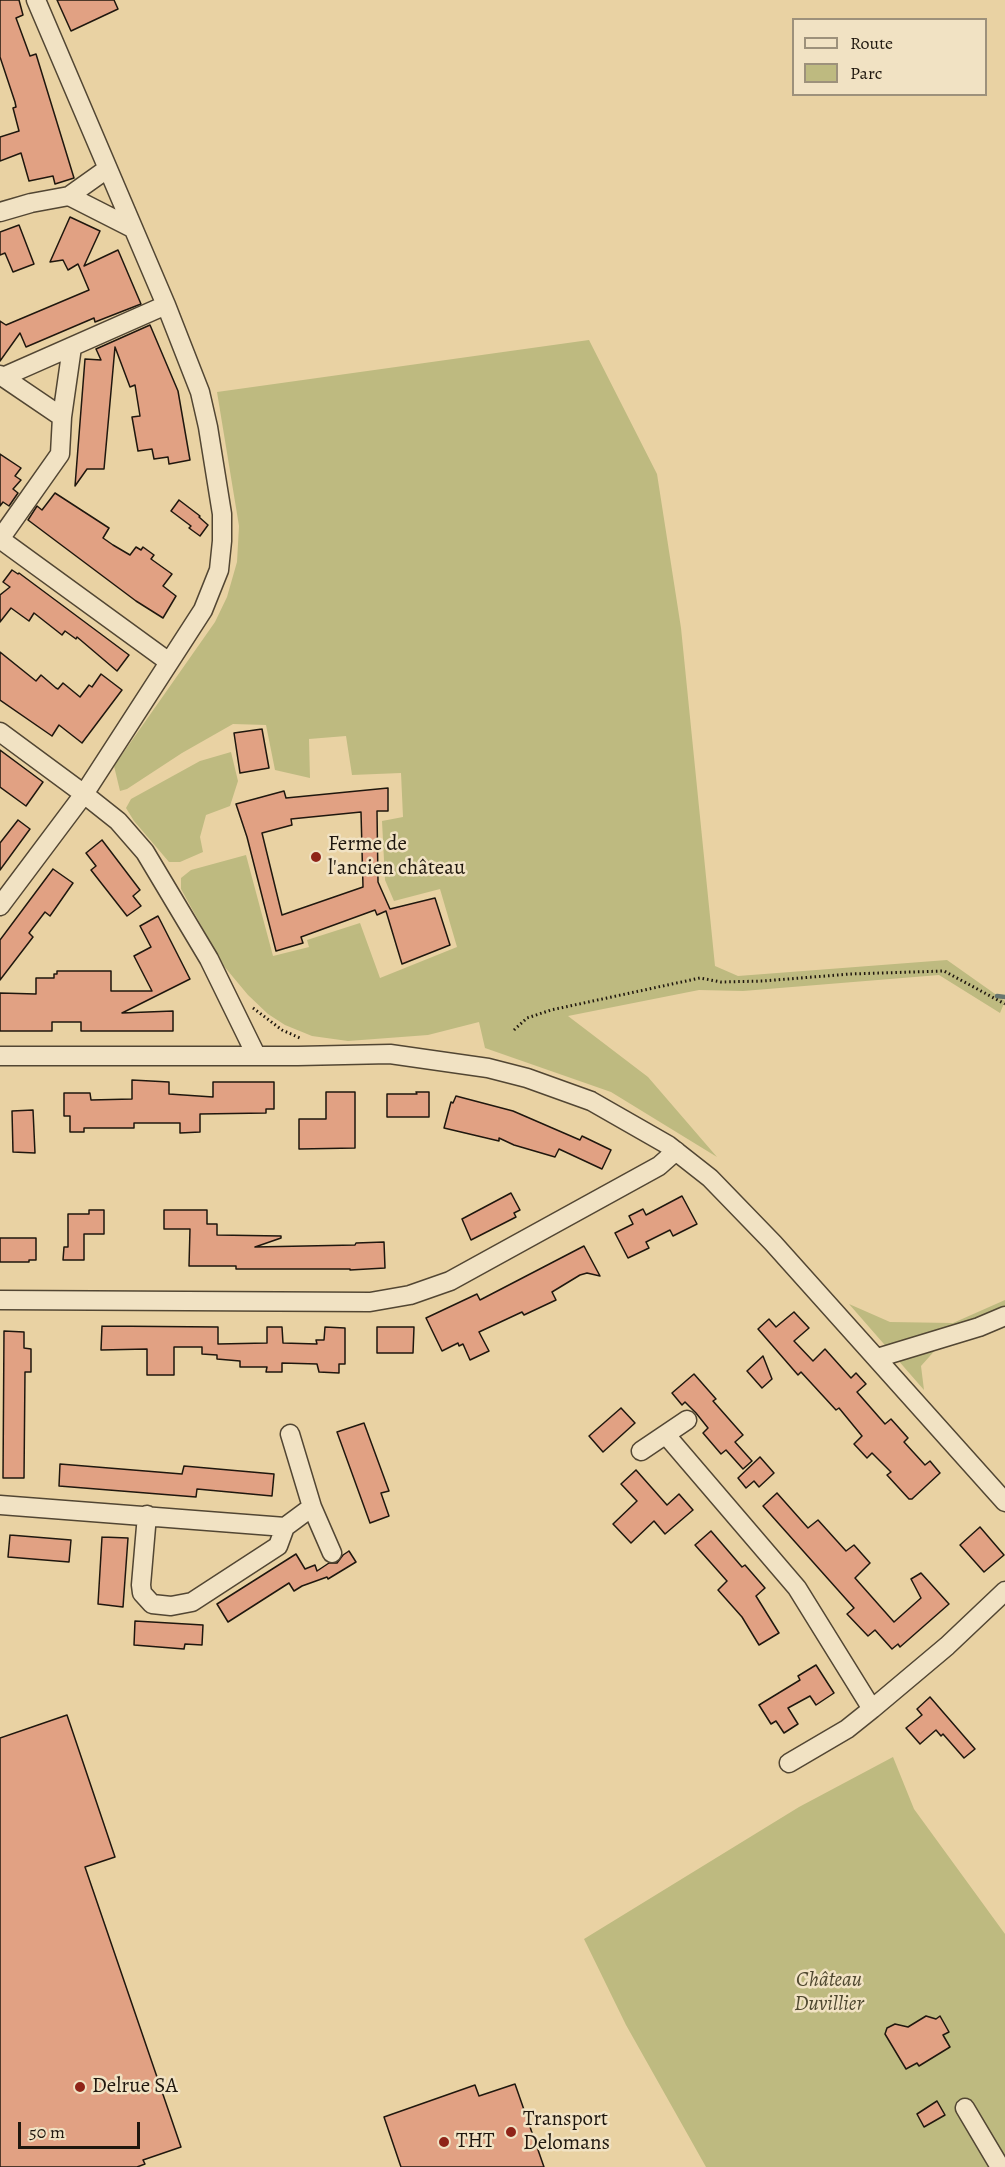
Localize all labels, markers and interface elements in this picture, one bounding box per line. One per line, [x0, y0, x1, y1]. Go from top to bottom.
legend [792, 18, 987, 96]
text: Route [850, 31, 893, 55]
text: Parc [850, 61, 882, 85]
place label: Ferme de l'ancien château [328, 832, 465, 882]
marker: Ferme de l'ancien château [309, 850, 323, 864]
park label: Château Duvillier [794, 1968, 864, 2018]
place label: Delrue SA [92, 2074, 178, 2100]
marker: Delrue SA [73, 2080, 87, 2094]
place label: Transport Delomans [523, 2107, 610, 2157]
scale bar [21, 2110, 142, 2148]
text: 50 m [29, 2120, 65, 2144]
marker: Transport Delomans [504, 2125, 518, 2139]
place label: THT [456, 2129, 494, 2155]
marker: THT [437, 2135, 451, 2149]

